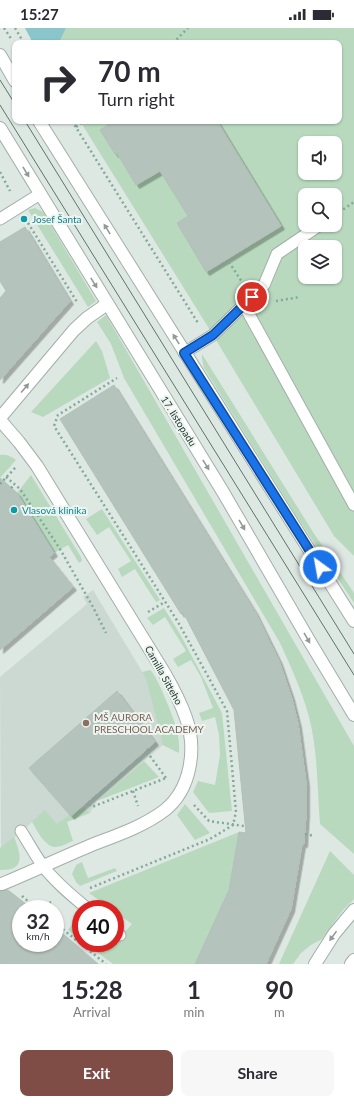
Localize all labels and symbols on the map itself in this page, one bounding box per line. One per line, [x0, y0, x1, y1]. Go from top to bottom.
one-way arrow [23, 166, 30, 178]
place label: Josef Šanta [32, 213, 82, 225]
marker: Josef Šanta [19, 214, 29, 224]
one-way arrow [103, 224, 111, 234]
one-way arrow [90, 278, 98, 288]
pin [235, 280, 269, 314]
one-way arrow [172, 334, 180, 344]
one-way arrow [21, 383, 30, 394]
street label: 17. listopadu [159, 394, 199, 448]
one-way arrow [203, 459, 210, 471]
place label: Vlasová klinika [22, 504, 86, 516]
marker: Vlasová klinika [9, 505, 19, 515]
one-way arrow [239, 519, 246, 531]
position arrow [299, 546, 341, 588]
one-way arrow [304, 632, 311, 644]
street label: Camilla Sitteho [143, 643, 185, 707]
place label: MŠ AURORA PRESCHOOL ACADEMY [94, 711, 205, 735]
marker: MŠ AURORA PRESCHOOL ACADEMY [81, 718, 91, 728]
speed limit sign: 40 [72, 900, 124, 952]
one-way arrow [329, 931, 337, 941]

